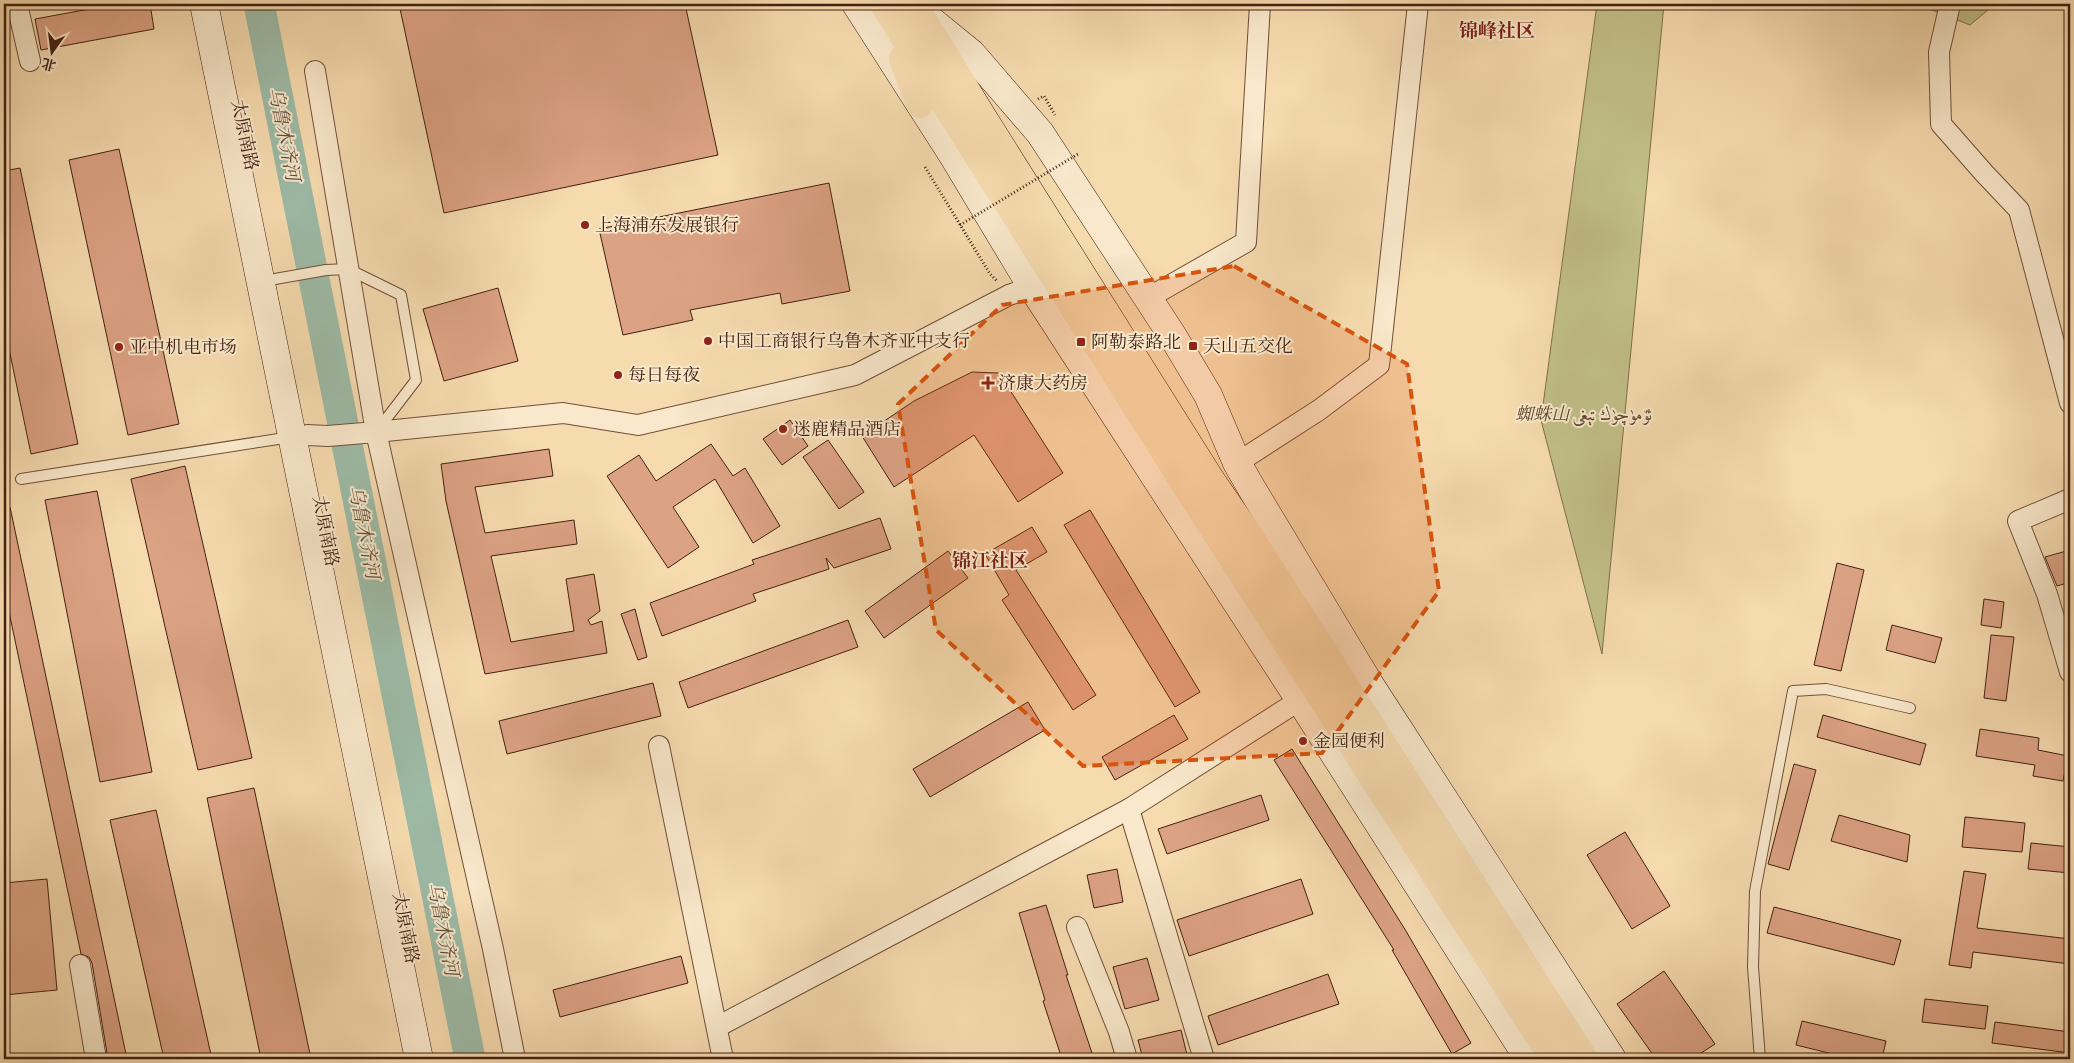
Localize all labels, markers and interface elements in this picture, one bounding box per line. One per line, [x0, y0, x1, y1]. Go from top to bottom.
district label: 锦峰社区 [1459, 18, 1535, 44]
north arrow [28, 28, 78, 78]
text: 北 [40, 53, 58, 75]
water label: 乌鲁木齐河 [262, 85, 306, 186]
street label: 太原南路 [226, 97, 264, 173]
place label: 上海浦东发展银行 [595, 213, 739, 237]
marker: 上海浦东发展银行 [579, 219, 591, 231]
place label: 中国工商银行乌鲁木齐亚中支行 [718, 329, 970, 353]
place label: 阿勒泰路北 [1091, 330, 1181, 354]
place label: 天山五交化 [1203, 334, 1293, 358]
place label: 亚中机电市场 [129, 335, 237, 359]
marker: 中国工商银行乌鲁木齐亚中支行 [702, 335, 714, 347]
marker: 阿勒泰路北 [1075, 336, 1087, 348]
marker: 天山五交化 [1187, 340, 1199, 352]
marker: 亚中机电市场 [113, 341, 125, 353]
place label: 每日每夜 [628, 363, 700, 387]
marker: 每日每夜 [612, 369, 624, 381]
place label: 济康大药房 [998, 371, 1088, 395]
marker: 济康大药房 [982, 377, 994, 389]
park label: 蜘蛛山 ئۆمۈچۈك تېغى [1515, 402, 1653, 427]
place label: 迷鹿精品酒店 [793, 417, 901, 441]
marker: 迷鹿精品酒店 [777, 423, 789, 435]
water label: 乌鲁木齐河 [342, 483, 386, 584]
street label: 太原南路 [307, 493, 345, 569]
district label: 锦江社区 [952, 548, 1028, 574]
place label: 金园便利 [1313, 729, 1385, 753]
marker: 金园便利 [1297, 735, 1309, 747]
water label: 乌鲁木齐河 [421, 880, 465, 981]
street label: 太原南路 [387, 890, 425, 966]

